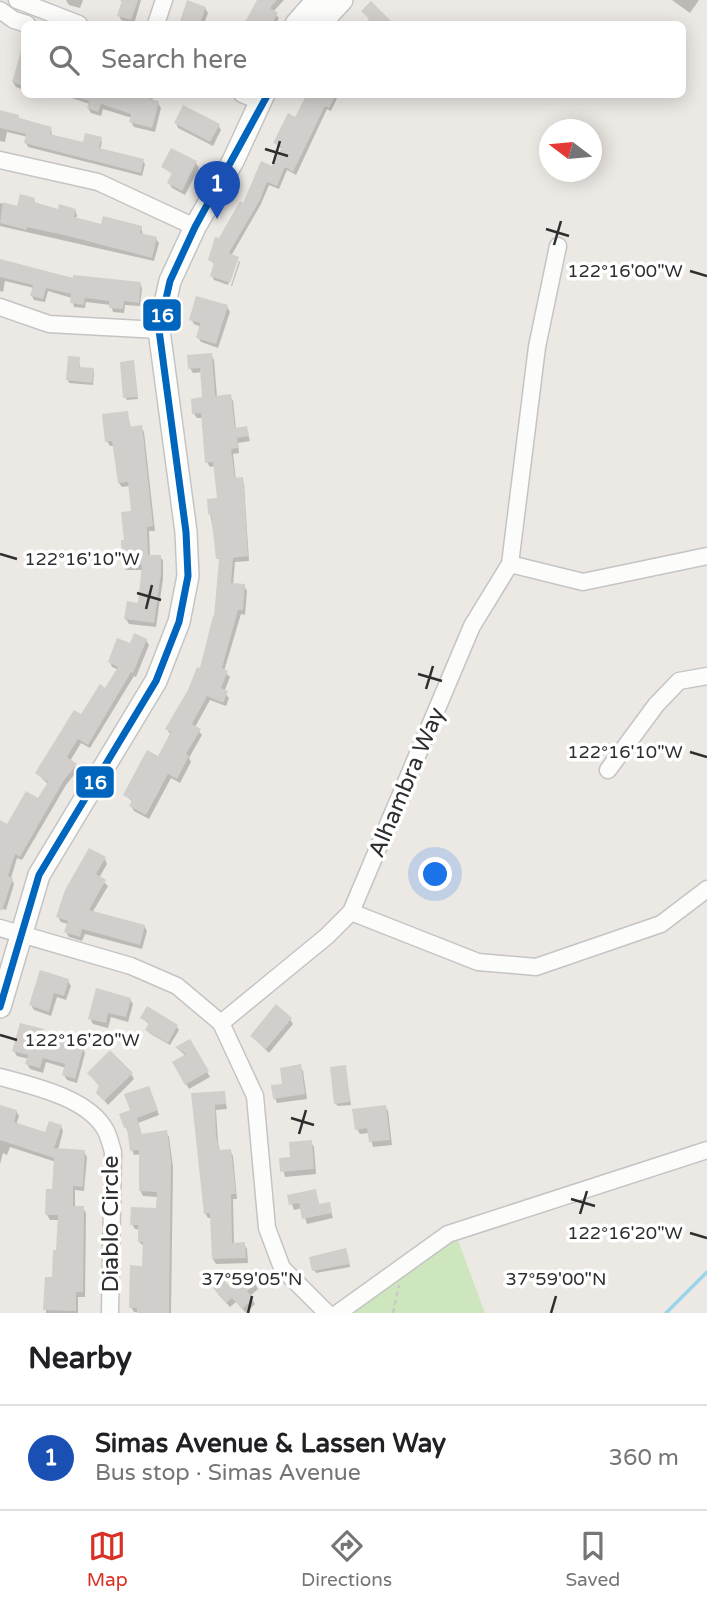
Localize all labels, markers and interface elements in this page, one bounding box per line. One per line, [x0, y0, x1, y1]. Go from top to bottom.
search box [21, 21, 686, 98]
icon: search [45, 41, 83, 79]
text: Search here [101, 44, 247, 75]
north arrow [539, 119, 602, 182]
pin: 1 [194, 161, 240, 219]
text: 122°16'00"W [567, 260, 683, 282]
line badge: 16 [142, 298, 182, 332]
text: 16 [150, 305, 174, 327]
text: 122°16'10"W [24, 548, 140, 570]
street label: Alhambra Way [363, 703, 451, 862]
text: 122°16'10"W [567, 741, 683, 763]
line badge: 16 [75, 765, 115, 799]
text: 16 [83, 772, 107, 794]
your location [418, 857, 452, 891]
text: 122°16'20"W [24, 1029, 140, 1051]
street label: Diablo Circle [97, 1155, 125, 1293]
text: 122°16'20"W [567, 1222, 683, 1244]
text: 37°59'05"N [202, 1268, 302, 1290]
text: 37°59'00"N [506, 1268, 606, 1290]
text: Nearby [28, 1340, 132, 1377]
text: Simas Avenue & Lassen Way [95, 1428, 446, 1459]
text: 1 [44, 1444, 58, 1472]
text: 360 m [609, 1444, 679, 1472]
text: Bus stop · Simas Avenue [95, 1459, 361, 1487]
tab: Map [87, 1527, 128, 1591]
tab: Directions [301, 1527, 392, 1591]
tab: Saved [565, 1527, 620, 1591]

